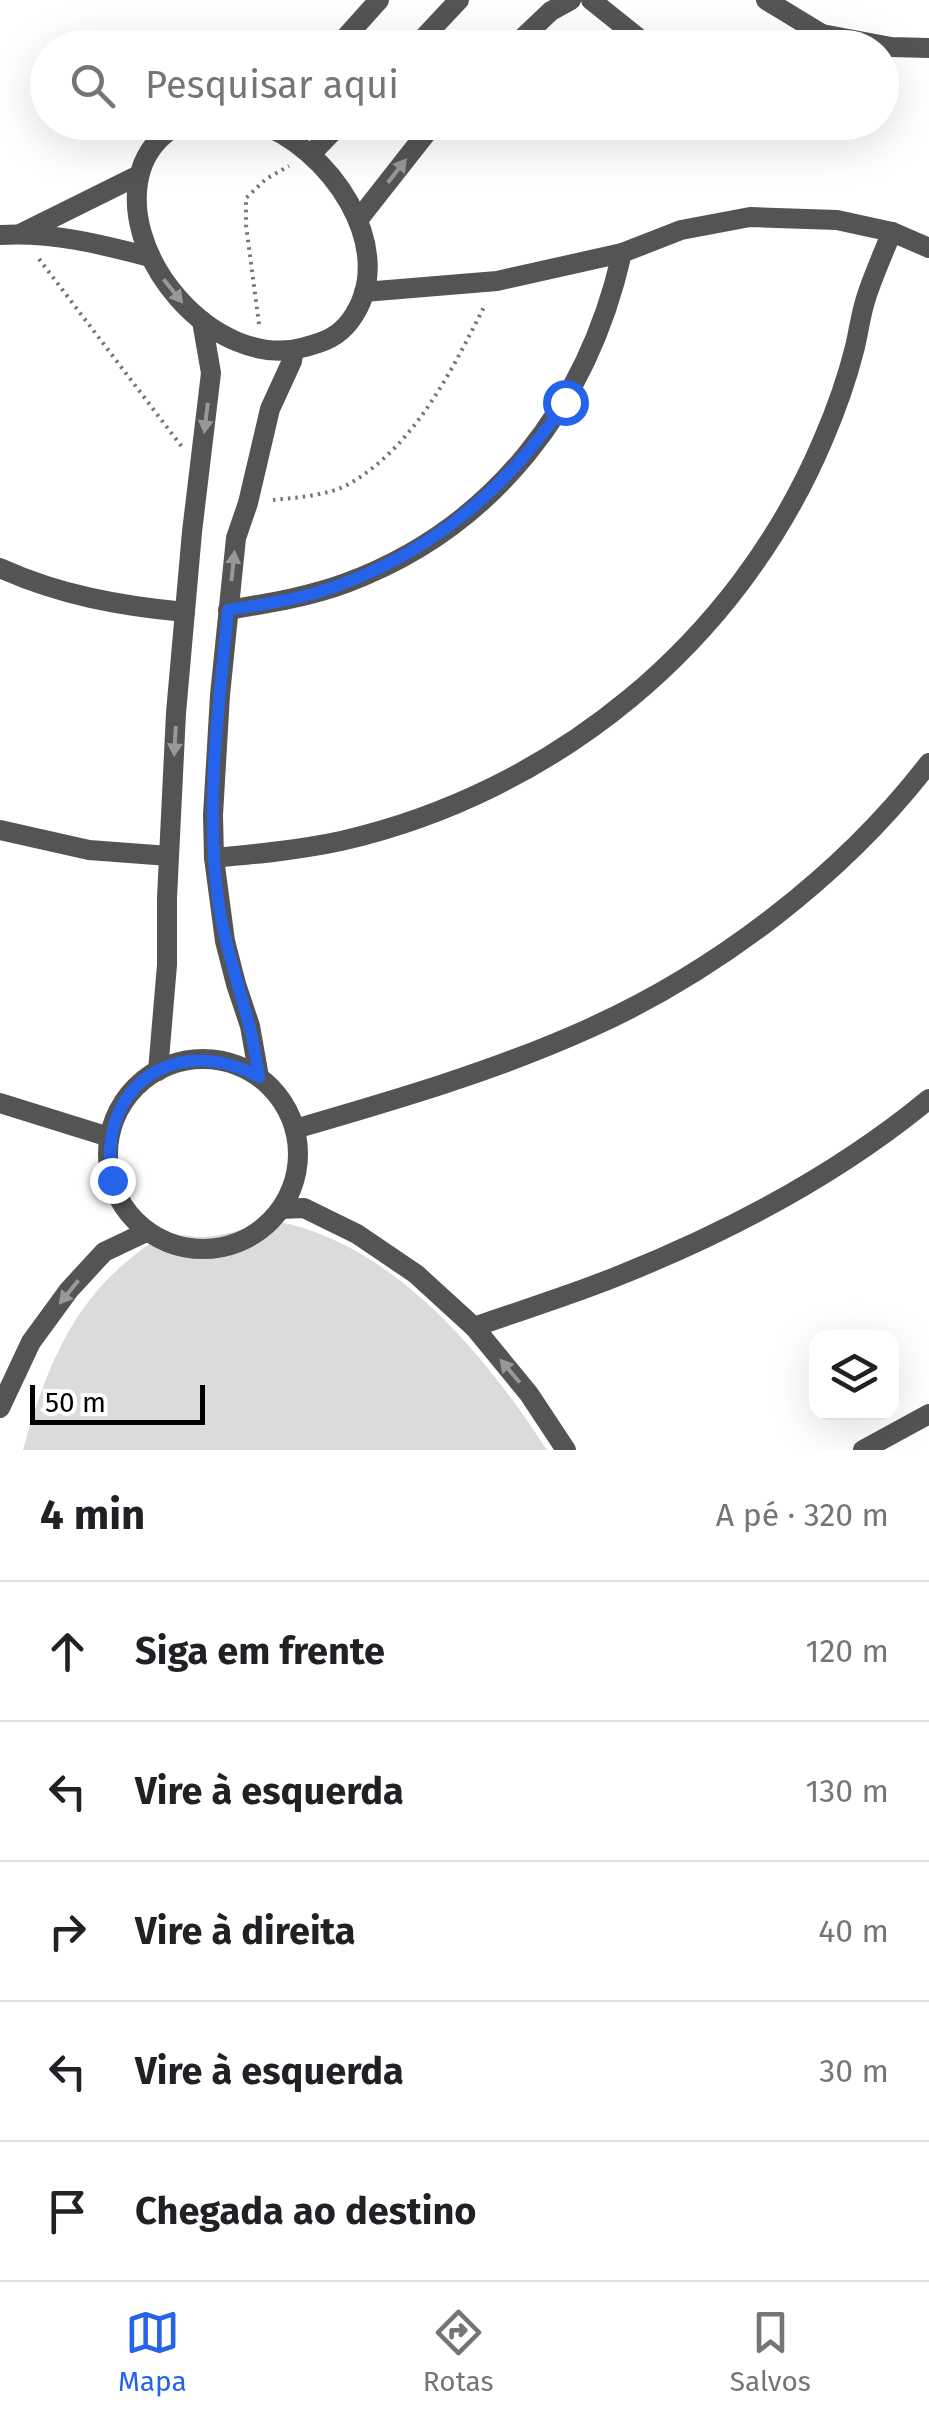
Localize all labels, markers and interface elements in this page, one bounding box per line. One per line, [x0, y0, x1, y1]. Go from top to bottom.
search box [30, 30, 899, 140]
icon: search [65, 58, 120, 113]
text: Pesquisar aqui [145, 62, 399, 108]
one-way arrow [386, 159, 407, 185]
one-way arrow [162, 279, 183, 304]
route start [543, 380, 589, 426]
one-way arrow [198, 402, 214, 434]
one-way arrow [225, 550, 241, 581]
one-way arrow [167, 726, 183, 757]
route end [90, 1158, 136, 1204]
one-way arrow [59, 1279, 80, 1304]
map controls [809, 1330, 899, 1420]
button: layers [809, 1330, 899, 1420]
one-way arrow [500, 1358, 521, 1383]
scale bar [30, 1380, 205, 1424]
text: 50 m [45, 1386, 106, 1419]
text: 4 min [40, 1490, 145, 1540]
text: A pé · 320 m [716, 1496, 889, 1534]
icon: ahead [40, 1624, 95, 1679]
text: Siga em frente [135, 1628, 385, 1674]
text: 120 m [806, 1632, 889, 1670]
icon: left [40, 1764, 95, 1819]
text: Vire à esquerda [135, 1768, 404, 1814]
text: 130 m [805, 1772, 889, 1810]
icon: right [40, 1904, 95, 1959]
text: Vire à direita [135, 1908, 356, 1954]
text: 40 m [818, 1912, 889, 1950]
icon: left [40, 2044, 95, 2099]
text: Vire à esquerda [135, 2048, 404, 2094]
text: 30 m [819, 2052, 889, 2090]
icon: arrive [40, 2184, 95, 2239]
text: Chegada ao destino [135, 2188, 477, 2234]
tab: Mapa [118, 2305, 187, 2398]
tab: Rotas [423, 2305, 494, 2398]
tab: Salvos [730, 2305, 811, 2398]

